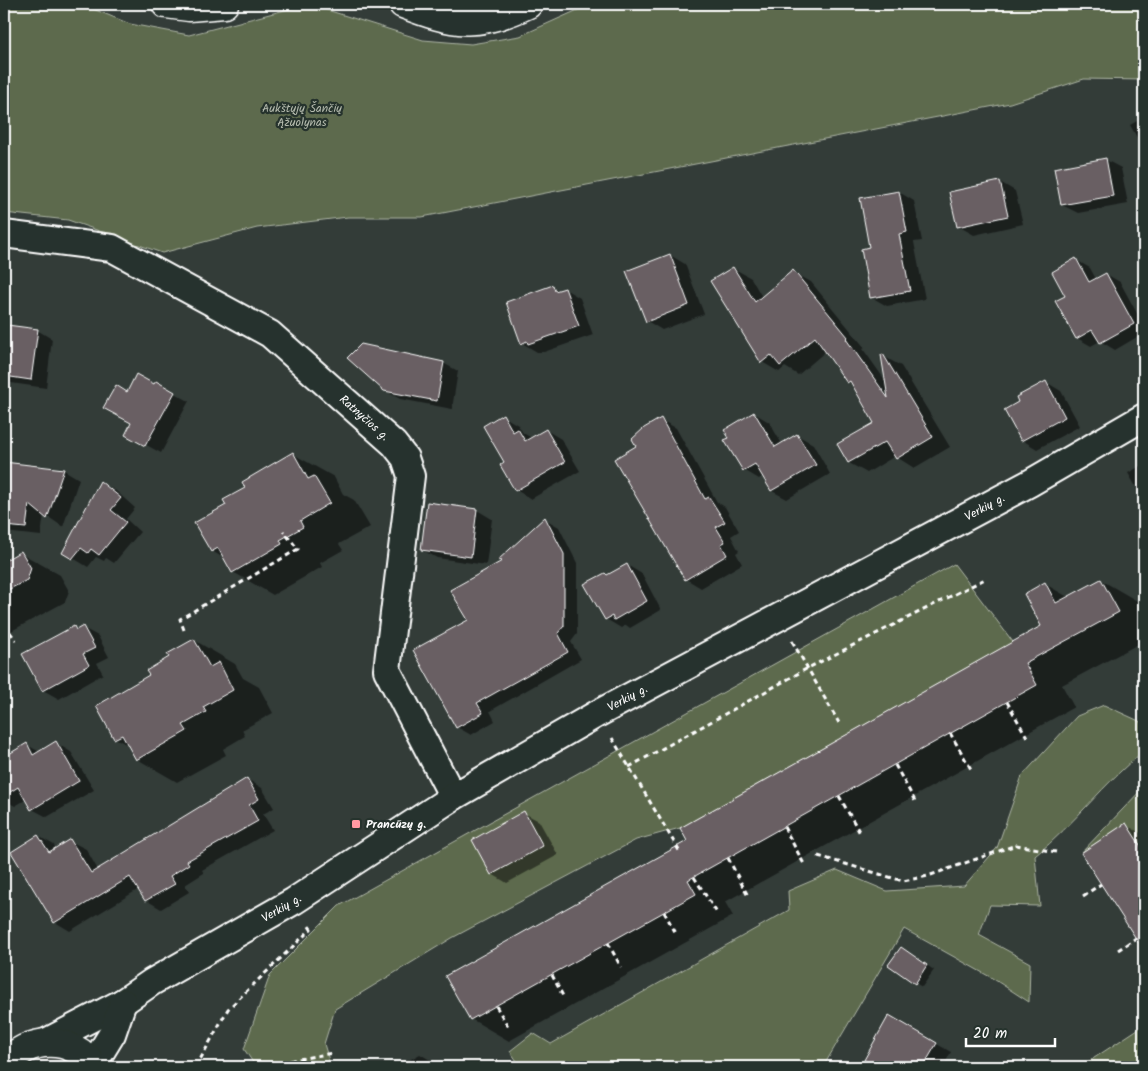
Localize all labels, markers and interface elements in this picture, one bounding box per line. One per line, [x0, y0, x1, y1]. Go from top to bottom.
park label: Aukštųjų Šančių Ąžuolynas [262, 99, 342, 132]
street label: Ratnyčios g. [335, 390, 394, 445]
street label: Verkių g. [961, 489, 1008, 526]
street label: Verkių g. [604, 679, 651, 716]
place label: Prancūzų g. [366, 815, 426, 834]
marker: Prancūzų g. [350, 818, 362, 830]
street label: Verkių g. [258, 889, 305, 927]
scale bar [966, 1016, 1054, 1048]
text: 20 m [973, 1022, 1007, 1046]

